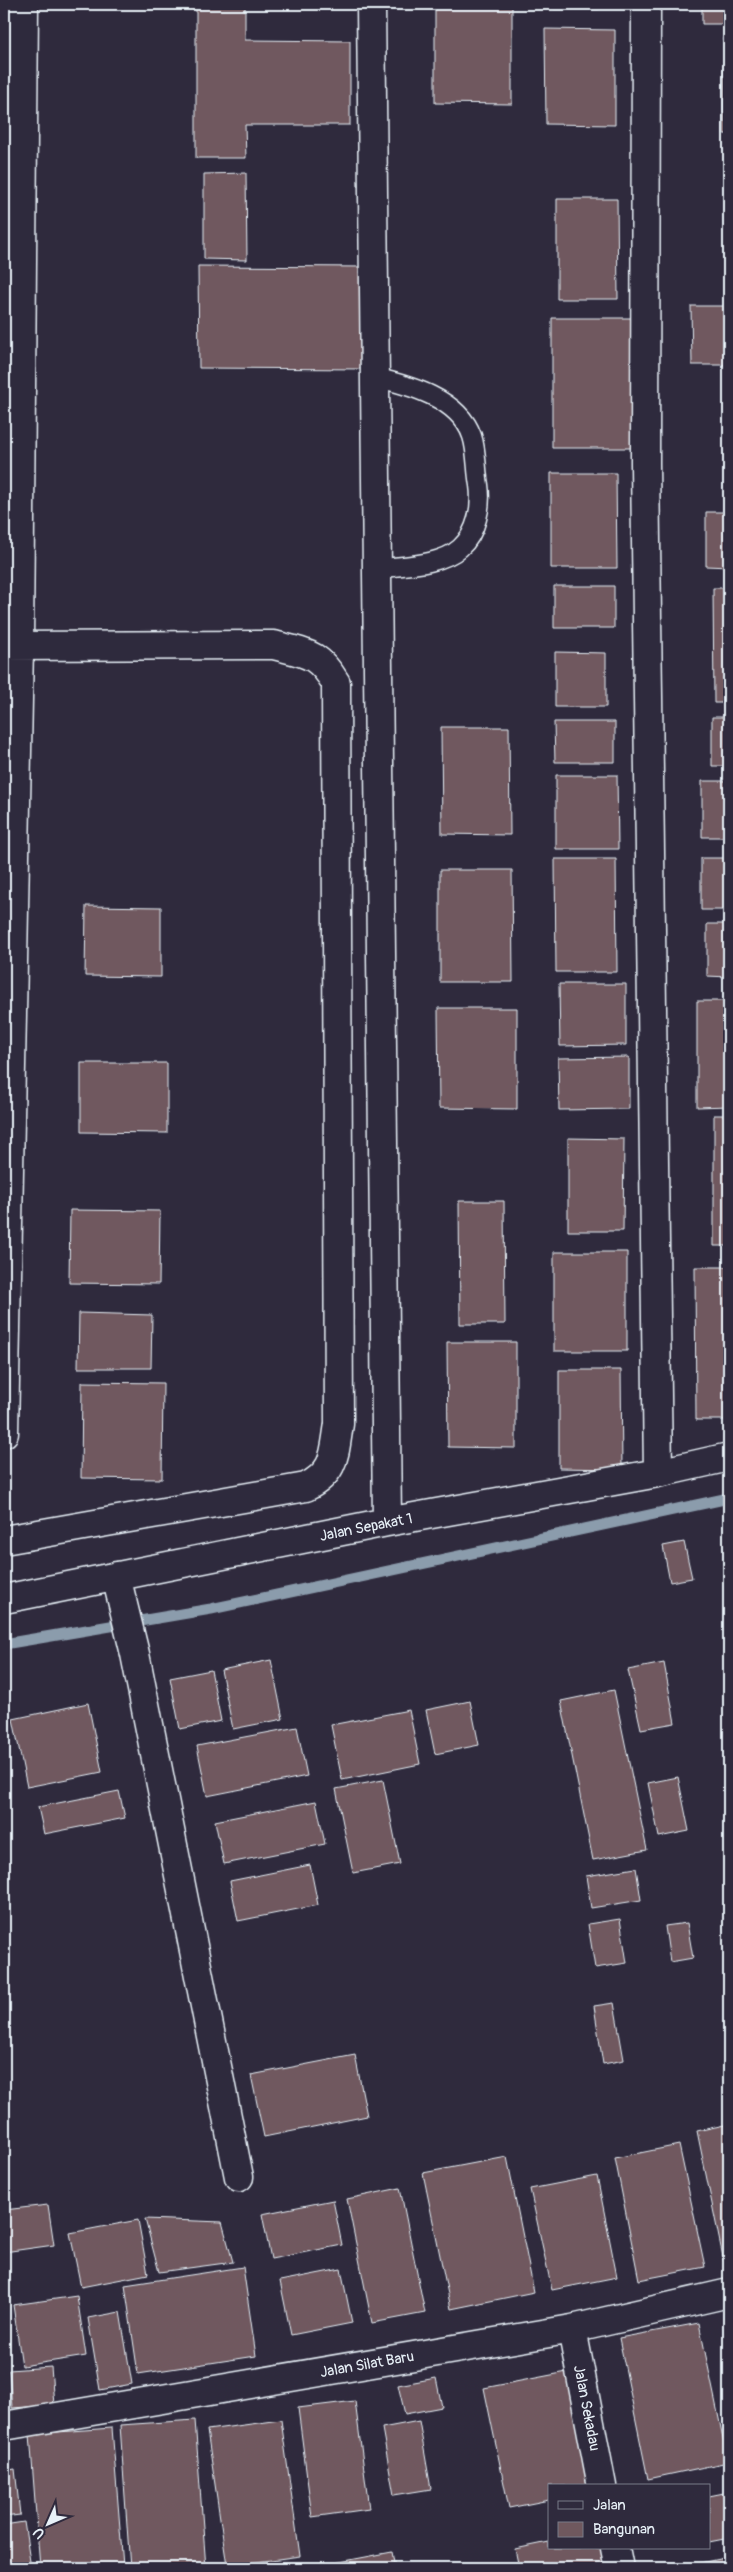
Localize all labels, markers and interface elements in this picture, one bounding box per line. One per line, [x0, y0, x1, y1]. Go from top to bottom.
street label: Jalan Sepakat 1 [318, 1509, 414, 1546]
street label: Jalan Silat Baru [319, 2347, 416, 2382]
street label: Jalan Sekadau [569, 2364, 604, 2453]
legend [548, 2484, 710, 2550]
text: Jalan [593, 2496, 626, 2515]
north arrow [22, 2500, 72, 2550]
text: Bangunan [593, 2520, 655, 2539]
text: U [30, 2524, 48, 2542]

